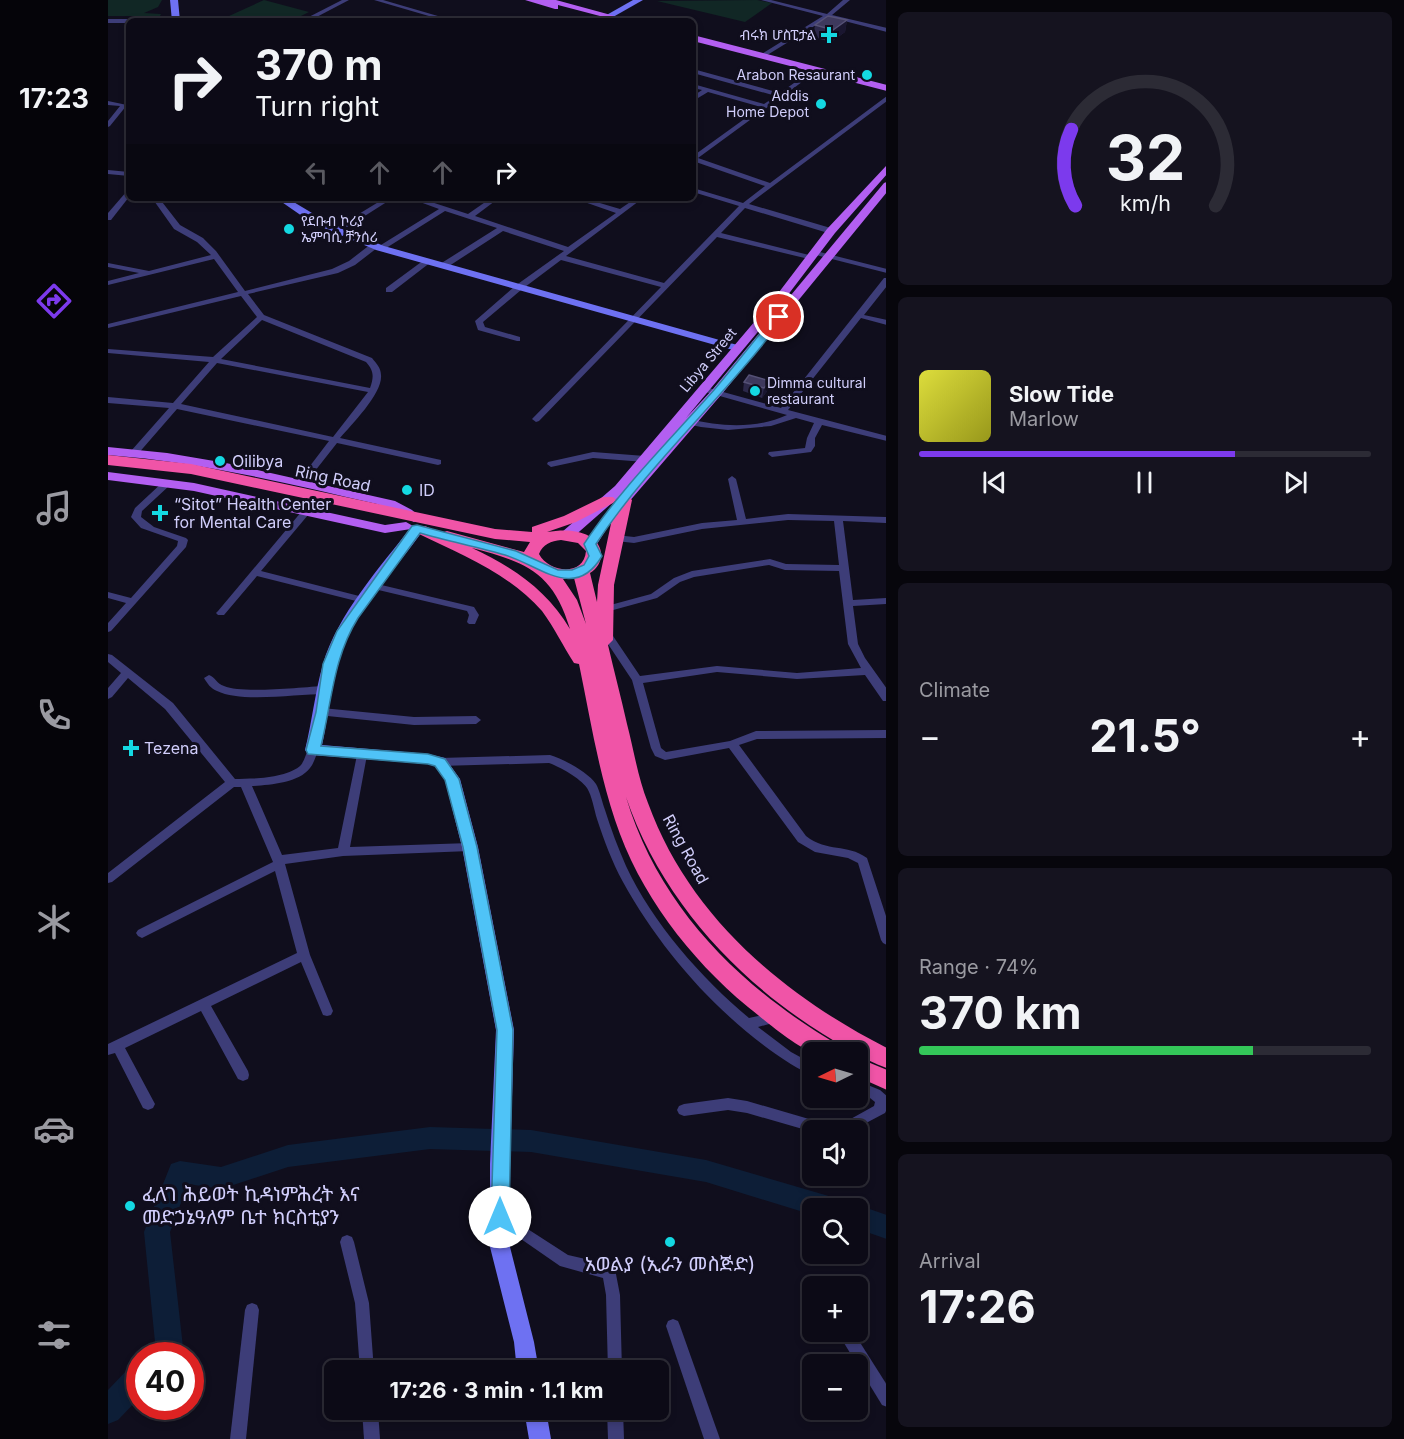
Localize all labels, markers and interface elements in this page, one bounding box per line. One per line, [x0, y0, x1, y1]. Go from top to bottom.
place label: ብሩክ ሆስፒታል [740, 26, 817, 43]
marker: ብሩክ ሆስፒታል [820, 26, 838, 44]
text: 370 m [255, 39, 382, 90]
icon: right [156, 42, 234, 120]
place label: Arabon Resaurant [737, 66, 855, 83]
marker: Arabon Resaurant [860, 68, 874, 82]
text: 17:23 [19, 82, 89, 115]
place label: Addis Home Depot [726, 87, 809, 120]
text: Turn right [255, 90, 379, 123]
marker: Addis Home Depot [814, 97, 828, 111]
text: 32 [1105, 120, 1185, 195]
icon: left [300, 156, 333, 189]
icon: ahead [363, 156, 396, 189]
icon: ahead [426, 156, 459, 189]
icon: right [489, 156, 522, 189]
text: km/h [1120, 190, 1170, 216]
place label: የደቡብ ኮሪያ ኤምባሲ ቻንሰሪ [301, 212, 378, 245]
marker: የደቡብ ኮሪያ ኤምባሲ ቻንሰሪ [282, 222, 296, 236]
icon: directions [33, 280, 75, 322]
pin [753, 291, 804, 342]
icon: arrive [762, 300, 795, 333]
street label: Libya Street [676, 324, 740, 395]
place label: Dimma cultural restaurant [767, 374, 866, 407]
text: Slow Tide [1009, 381, 1114, 407]
marker: Dimma cultural restaurant [748, 384, 762, 398]
text: Marlow [1009, 407, 1079, 431]
place label: Oilibya [232, 451, 283, 471]
marker: Oilibya [213, 454, 227, 468]
street label: Ring Road [293, 460, 373, 496]
icon: previous [978, 466, 1011, 499]
icon: pause [1128, 466, 1161, 499]
icon: next [1279, 466, 1312, 499]
place label: ID [419, 480, 435, 500]
marker: ID [400, 483, 414, 497]
icon: music [33, 487, 75, 529]
place label: “Sitot” Health Center for Mental Care [174, 494, 331, 532]
marker: “Sitot” Health Center for Mental Care [151, 504, 169, 522]
text: Climate [919, 678, 990, 702]
icon: phone [33, 694, 75, 736]
text: 21.5° [1089, 708, 1201, 763]
text: − [919, 716, 941, 756]
text: + [1349, 716, 1371, 756]
place label: Tezena [144, 738, 199, 758]
marker: Tezena [122, 739, 140, 757]
street label: Ring Road [659, 811, 713, 887]
icon: climate [33, 901, 75, 943]
text: Range · 74% [919, 955, 1038, 979]
text: 370 km [919, 985, 1082, 1040]
north arrow [802, 1042, 868, 1108]
map controls [802, 1042, 868, 1420]
icon: car [33, 1108, 75, 1150]
button: sound [802, 1120, 868, 1186]
place label: ፈለገ ሕይወት ኪዳነምሕረት እና መድኃኔዓለም ቤተ ክርስቲያን [142, 1182, 360, 1229]
position arrow [468, 1185, 532, 1249]
button: search [802, 1198, 868, 1264]
marker: ፈለገ ሕይወት ኪዳነምሕረት እና መድኃኔዓለም ቤተ ክርስቲያን [123, 1199, 137, 1213]
marker: አወልያ (ኢራን መስጅድ) [663, 1235, 677, 1249]
text: Arrival [919, 1249, 981, 1273]
place label: አወልያ (ኢራን መስጅድ) [585, 1252, 755, 1276]
button: + [802, 1276, 868, 1342]
text: 17:26 [919, 1279, 1036, 1334]
icon: filters [33, 1314, 75, 1356]
speed limit sign: 40 [126, 1342, 204, 1420]
button: − [802, 1354, 868, 1420]
text: 17:26 · 3 min · 1.1 km [389, 1377, 604, 1403]

